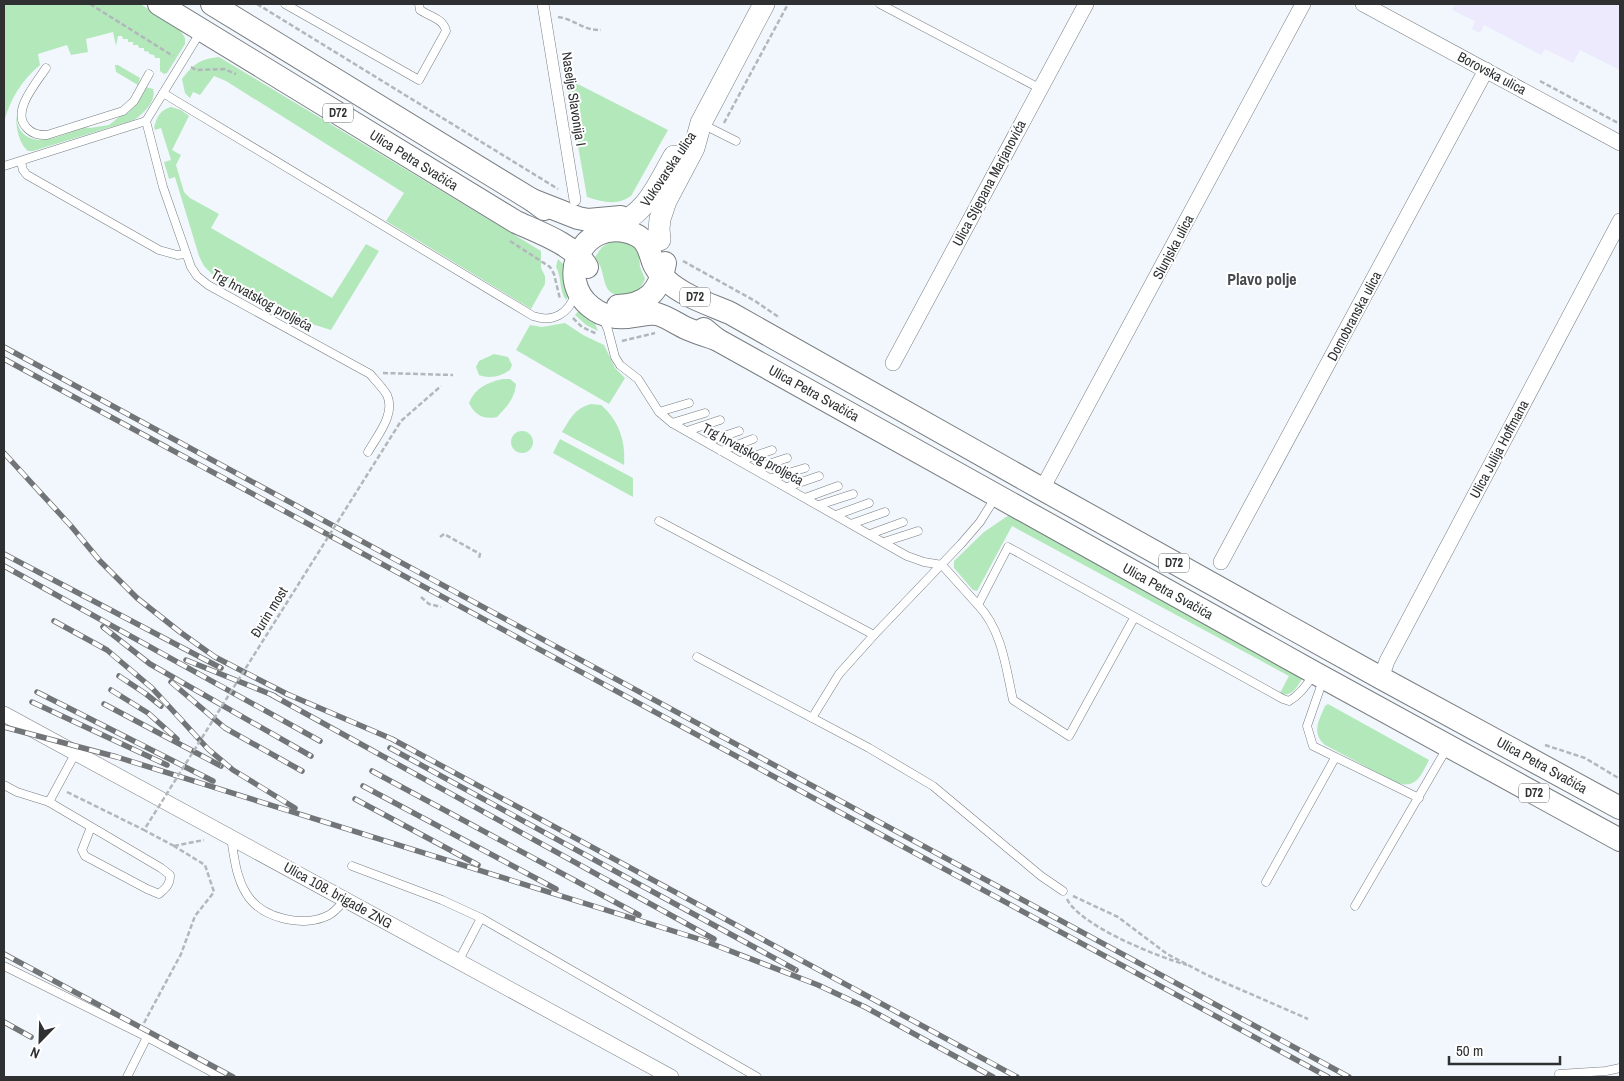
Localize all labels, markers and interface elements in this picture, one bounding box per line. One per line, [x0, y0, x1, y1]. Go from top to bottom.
street label: Borovska ulica [1455, 47, 1530, 99]
street label: Naselje Slavonija I [558, 51, 590, 147]
road number: D72 [323, 104, 353, 122]
street label: Ulica Stjepana Marjanovića [948, 116, 1030, 249]
street label: Ulica Petra Svačića [366, 126, 462, 195]
street label: Vukovarska ulica [636, 127, 700, 210]
street label: Slunjska ulica [1148, 211, 1198, 282]
street label: Trg hrvatskog proljeća [208, 265, 316, 336]
district label: Plavo polje [1227, 268, 1297, 290]
street label: Domobranska ulica [1323, 268, 1385, 364]
road number: D72 [680, 288, 710, 306]
street label: Ulica Petra Svačića [766, 361, 863, 426]
street label: Ulica Julija Hoffmana [1465, 396, 1533, 501]
street label: Trg hrvatskog proljeća [699, 419, 807, 490]
road number: D72 [1159, 554, 1189, 572]
street label: Ulica Petra Svačića [1120, 559, 1217, 624]
street label: Đurin most [246, 583, 292, 641]
street label: Ulica Petra Svačića [1494, 733, 1591, 798]
road number: D72 [1519, 784, 1549, 802]
street label: Ulica 108. brigade ZNG [281, 858, 395, 932]
north arrow [15, 1016, 65, 1066]
scale bar [1449, 1034, 1560, 1066]
text: 50 m [1456, 1040, 1483, 1061]
text: N [28, 1043, 42, 1063]

